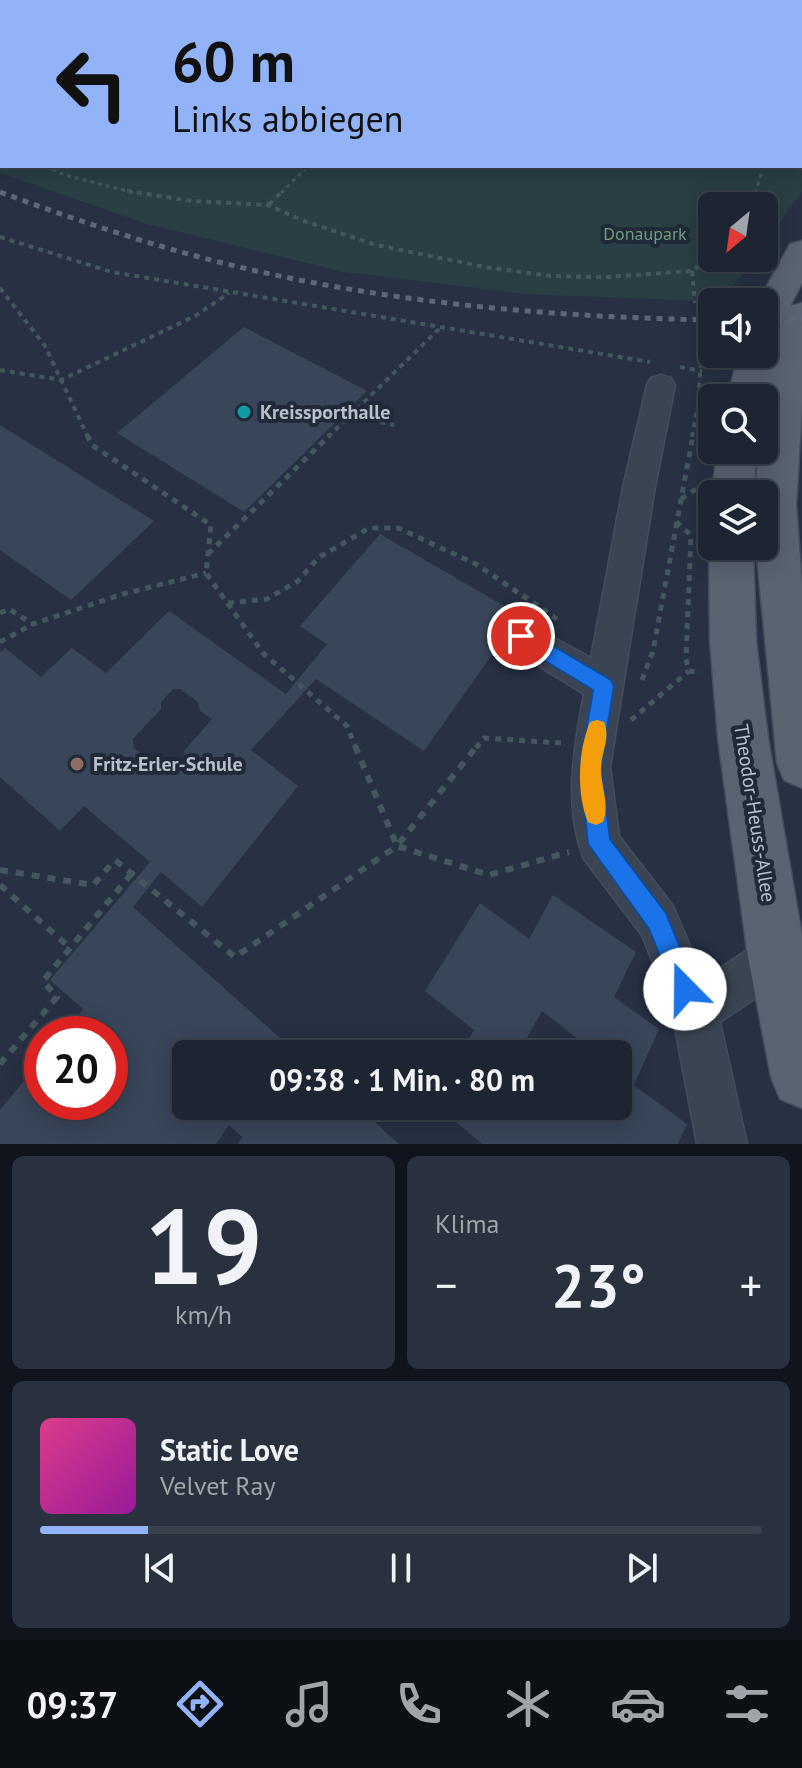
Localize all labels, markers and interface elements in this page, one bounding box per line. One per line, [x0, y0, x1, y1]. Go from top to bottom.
text: 60 m [172, 25, 295, 97]
icon: left [40, 32, 144, 136]
text: Links abbiegen [172, 95, 404, 142]
north arrow [698, 192, 778, 272]
map controls [698, 192, 778, 560]
park label: Donaupark [603, 222, 687, 245]
button: sound [698, 288, 778, 368]
button: search [698, 384, 778, 464]
place label: Kreissporthalle [260, 399, 390, 425]
marker: Kreissporthalle [235, 403, 253, 421]
button: layers [698, 480, 778, 560]
pin [487, 602, 555, 670]
icon: arrive [499, 614, 543, 658]
street label: Theodor-Heuss-Allee [728, 722, 782, 904]
place label: Fritz-Erler-Schule [93, 751, 243, 777]
marker: Fritz-Erler-Schule [68, 755, 86, 773]
position arrow [643, 947, 727, 1031]
speed limit sign: 20 [24, 1016, 128, 1120]
text: 09:38 · 1 Min. · 80 m [269, 1060, 535, 1099]
text: 19 [145, 1178, 262, 1313]
text: Klima [435, 1207, 499, 1240]
text: 23° [551, 1246, 646, 1324]
text: − [435, 1256, 457, 1313]
text: + [740, 1256, 762, 1313]
text: km/h [175, 1298, 232, 1331]
text: Static Love [160, 1430, 299, 1469]
text: Velvet Ray [160, 1469, 276, 1502]
icon: previous [138, 1546, 182, 1590]
icon: pause [379, 1546, 423, 1590]
icon: next [620, 1546, 664, 1590]
icon: directions [172, 1676, 228, 1732]
icon: music [281, 1676, 337, 1732]
icon: phone [391, 1676, 447, 1732]
icon: climate [500, 1676, 556, 1732]
icon: car [610, 1676, 666, 1732]
icon: filters [719, 1676, 775, 1732]
text: 09:37 [27, 1681, 118, 1728]

